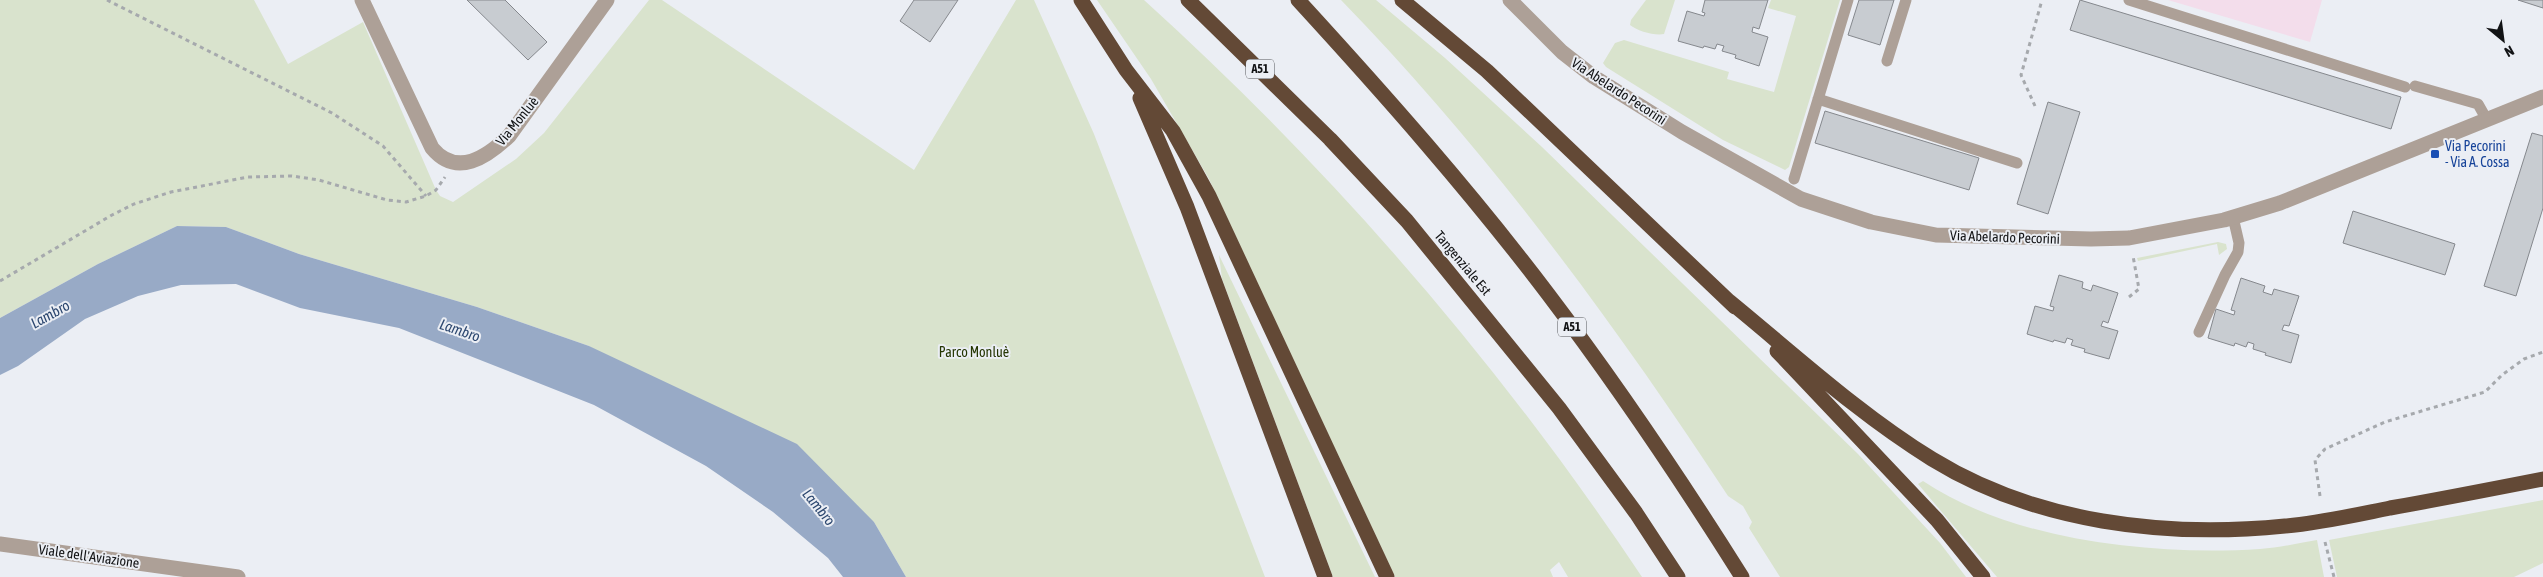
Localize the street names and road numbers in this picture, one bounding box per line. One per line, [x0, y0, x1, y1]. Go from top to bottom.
street label: Via Abelardo Pecorini [1569, 54, 1669, 128]
road number: A51 [1246, 60, 1274, 78]
street label: Via Monluè [493, 93, 541, 149]
street label: Via Abelardo Pecorini [1950, 227, 2060, 247]
street label: Tangenziale Est [1432, 228, 1494, 298]
road number: A51 [1558, 318, 1586, 337]
street label: Viale dell'Aviazione [38, 541, 140, 571]

